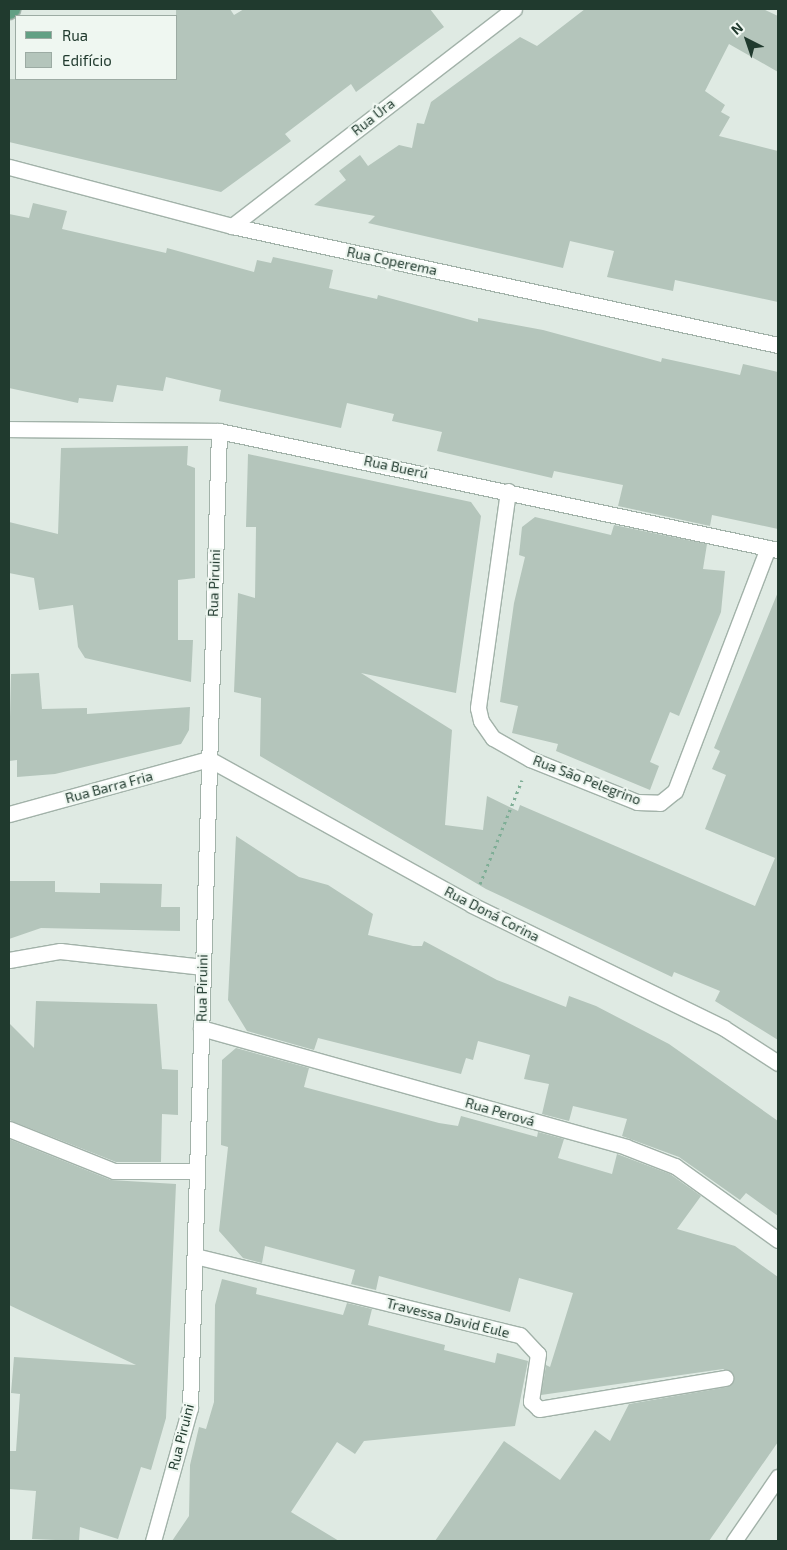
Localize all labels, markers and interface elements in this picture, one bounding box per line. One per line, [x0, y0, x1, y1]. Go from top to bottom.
legend [15, 15, 178, 80]
north arrow [722, 15, 772, 65]
text: N [727, 19, 746, 38]
text: Rua [62, 26, 88, 44]
text: Edifício [62, 51, 112, 69]
street label: Rua Úra [348, 95, 398, 139]
street label: Rua Coperema [345, 243, 439, 279]
street label: Rua Buerú [362, 452, 430, 482]
street label: Rua Piruini [204, 549, 224, 617]
street label: Rua São Pelegrino [531, 752, 643, 808]
street label: Rua Barra Fria [63, 767, 155, 807]
street label: Rua Doná Corina [442, 883, 542, 945]
street label: Rua Piruini [193, 954, 211, 1022]
street label: Rua Perová [463, 1094, 537, 1130]
street label: Travessa David Eule [385, 1295, 511, 1341]
street label: Rua Piruini [165, 1402, 197, 1472]

